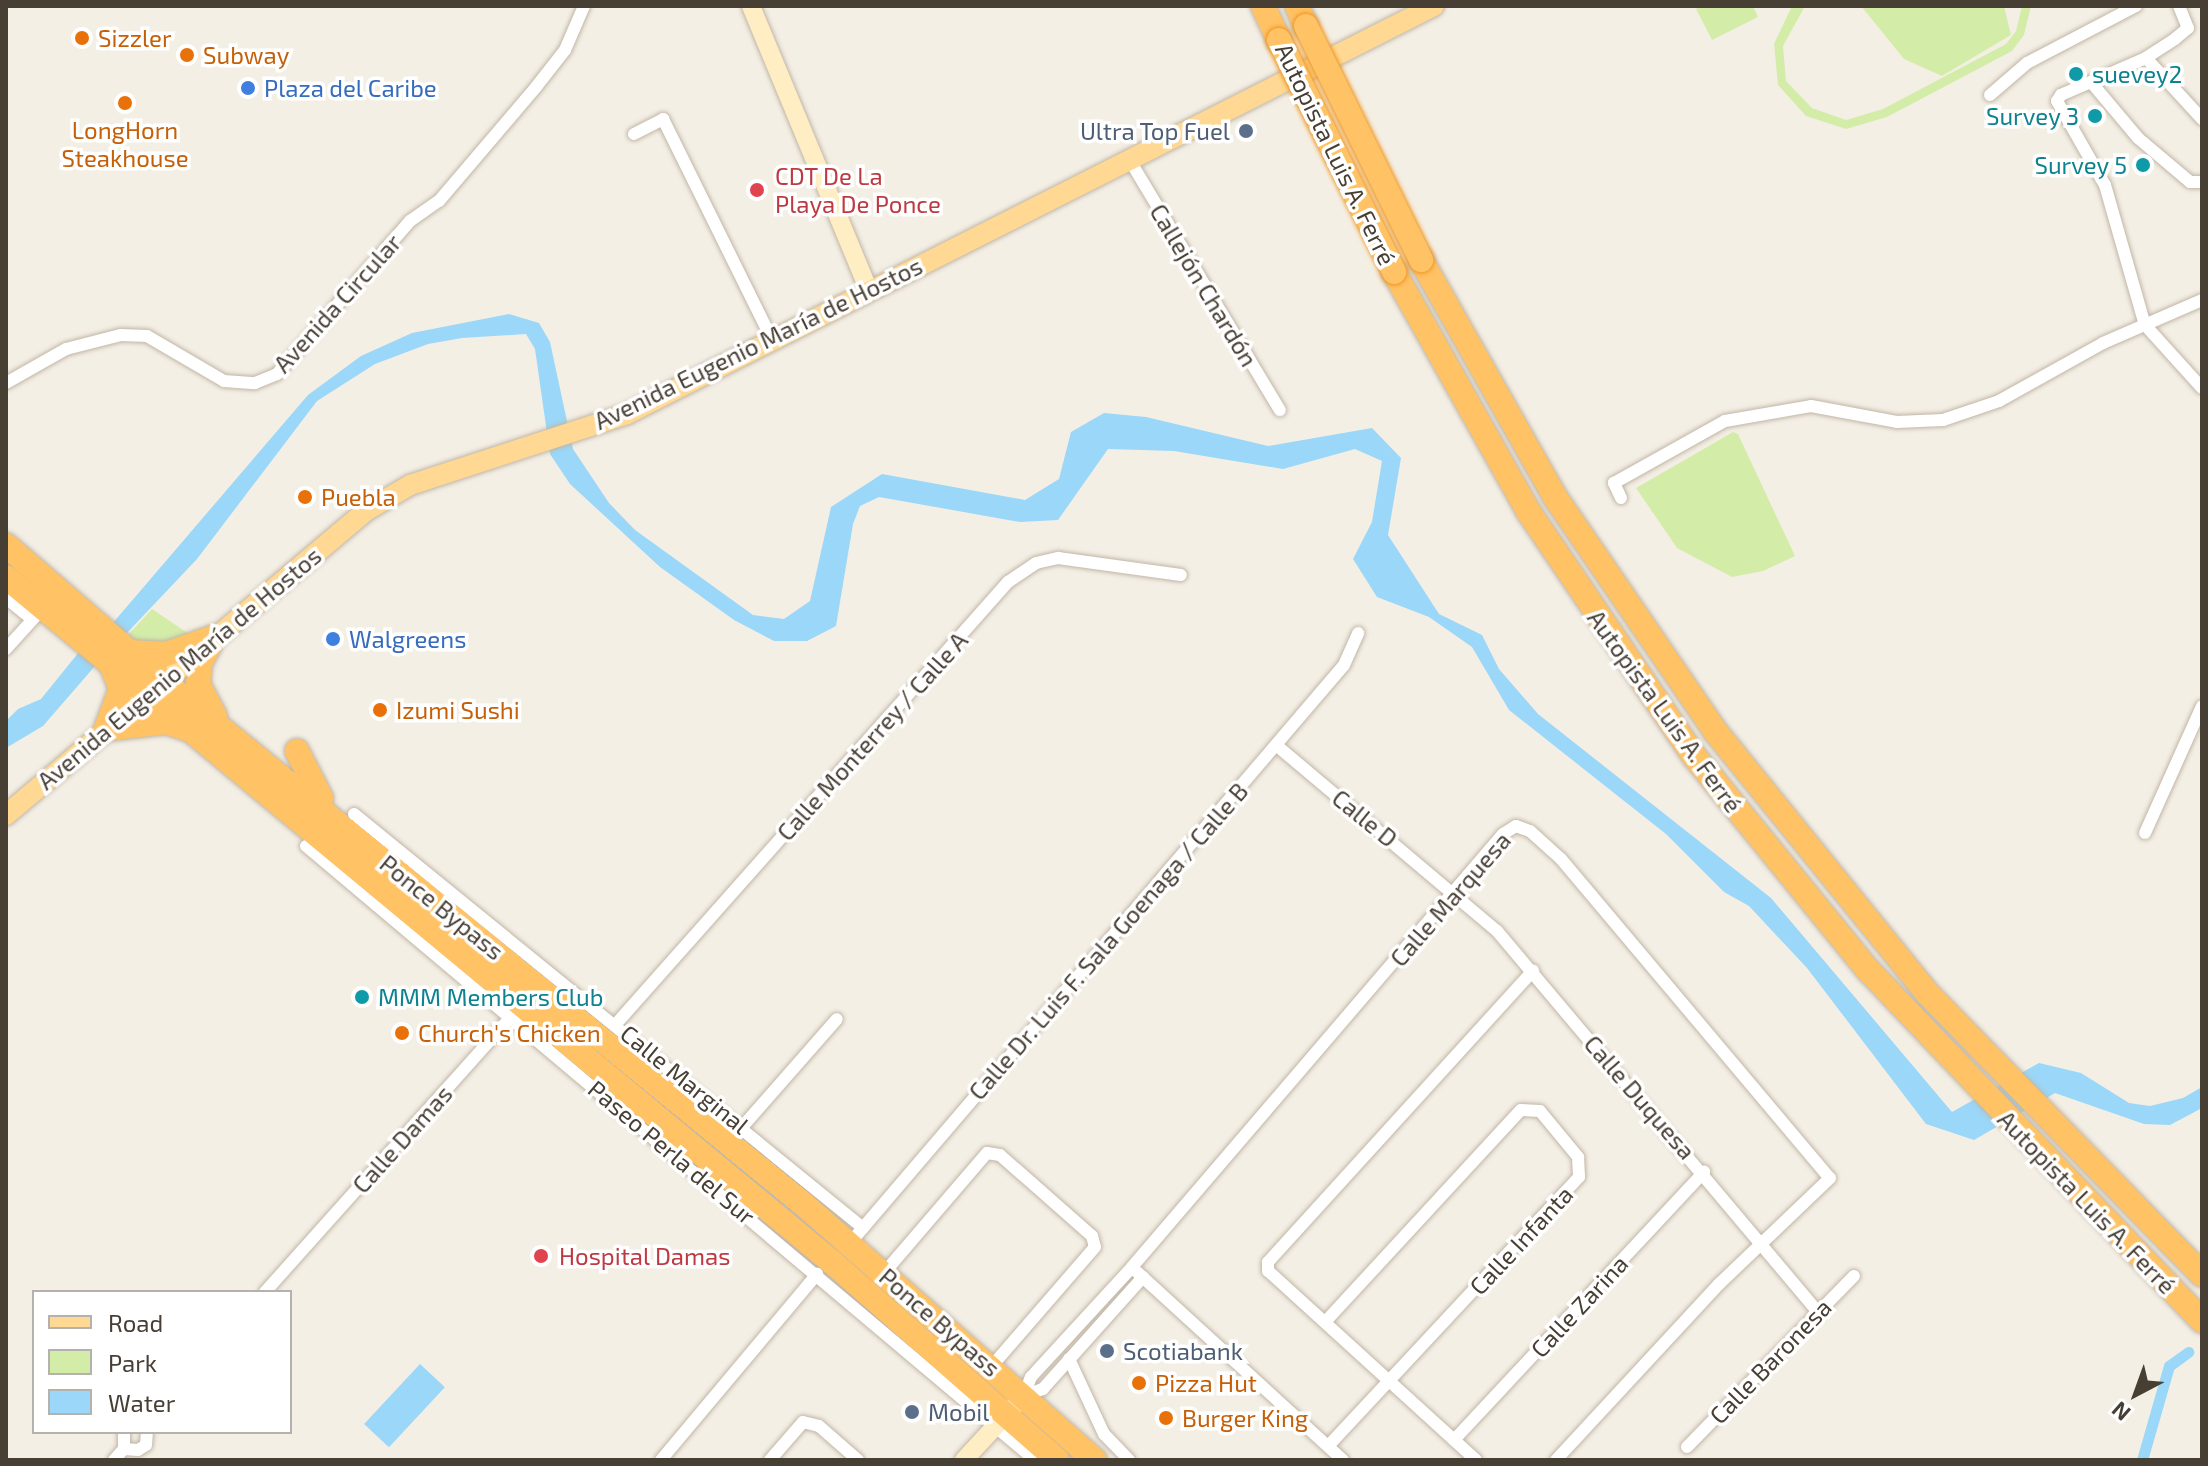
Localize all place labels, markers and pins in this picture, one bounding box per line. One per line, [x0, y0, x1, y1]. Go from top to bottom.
place label: Sizzler [98, 24, 172, 52]
marker: Sizzler [73, 29, 91, 47]
place label: Subway [203, 41, 289, 69]
marker: Subway [178, 46, 196, 64]
place label: suevey2 [2092, 60, 2182, 88]
marker: suevey2 [2067, 65, 2085, 83]
place label: Plaza del Caribe [264, 74, 437, 102]
marker: Plaza del Caribe [239, 79, 257, 97]
marker: LongHorn Steakhouse [116, 94, 134, 112]
place label: Survey 3 [1985, 102, 2079, 130]
marker: Survey 3 [2086, 107, 2104, 125]
place label: LongHorn Steakhouse [61, 116, 189, 172]
place label: Ultra Top Fuel [1079, 117, 1230, 145]
marker: Ultra Top Fuel [1237, 122, 1255, 140]
place label: Survey 5 [2034, 151, 2127, 179]
marker: Survey 5 [2134, 156, 2152, 174]
place label: CDT De La Playa De Ponce [775, 162, 941, 218]
marker: CDT De La Playa De Ponce [746, 179, 768, 201]
place label: Puebla [321, 483, 396, 511]
marker: Puebla [296, 488, 314, 506]
place label: Walgreens [349, 625, 466, 653]
marker: Walgreens [324, 630, 342, 648]
place label: Izumi Sushi [396, 696, 520, 724]
marker: Izumi Sushi [371, 701, 389, 719]
place label: MMM Members Club [378, 983, 603, 1011]
marker: MMM Members Club [353, 988, 371, 1006]
place label: Church's Chicken [418, 1019, 601, 1047]
marker: Church's Chicken [393, 1024, 411, 1042]
place label: Hospital Damas [559, 1242, 731, 1270]
marker: Hospital Damas [530, 1245, 552, 1267]
place label: Scotiabank [1123, 1337, 1243, 1365]
marker: Scotiabank [1098, 1342, 1116, 1360]
place label: Pizza Hut [1155, 1369, 1257, 1397]
marker: Pizza Hut [1130, 1374, 1148, 1392]
place label: Mobil [928, 1398, 989, 1426]
marker: Mobil [903, 1403, 921, 1421]
place label: Burger King [1182, 1404, 1309, 1432]
marker: Burger King [1157, 1409, 1175, 1427]

